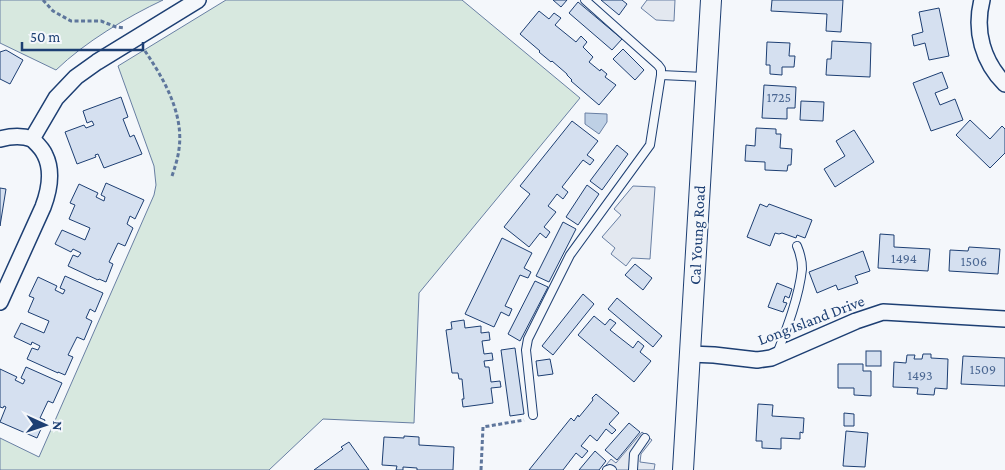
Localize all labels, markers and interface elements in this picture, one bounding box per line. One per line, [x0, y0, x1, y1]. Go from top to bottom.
scale bar [22, 20, 144, 52]
text: 50 m [30, 29, 60, 45]
house number: 1725 [767, 89, 791, 105]
street label: Cal Young Road [686, 184, 709, 285]
house number: 1494 [891, 250, 917, 266]
house number: 1506 [961, 253, 987, 269]
street label: Long Island Drive [755, 292, 867, 349]
house number: 1509 [970, 361, 996, 377]
house number: 1493 [907, 367, 933, 383]
north arrow [20, 400, 70, 450]
text: N [50, 420, 66, 431]

